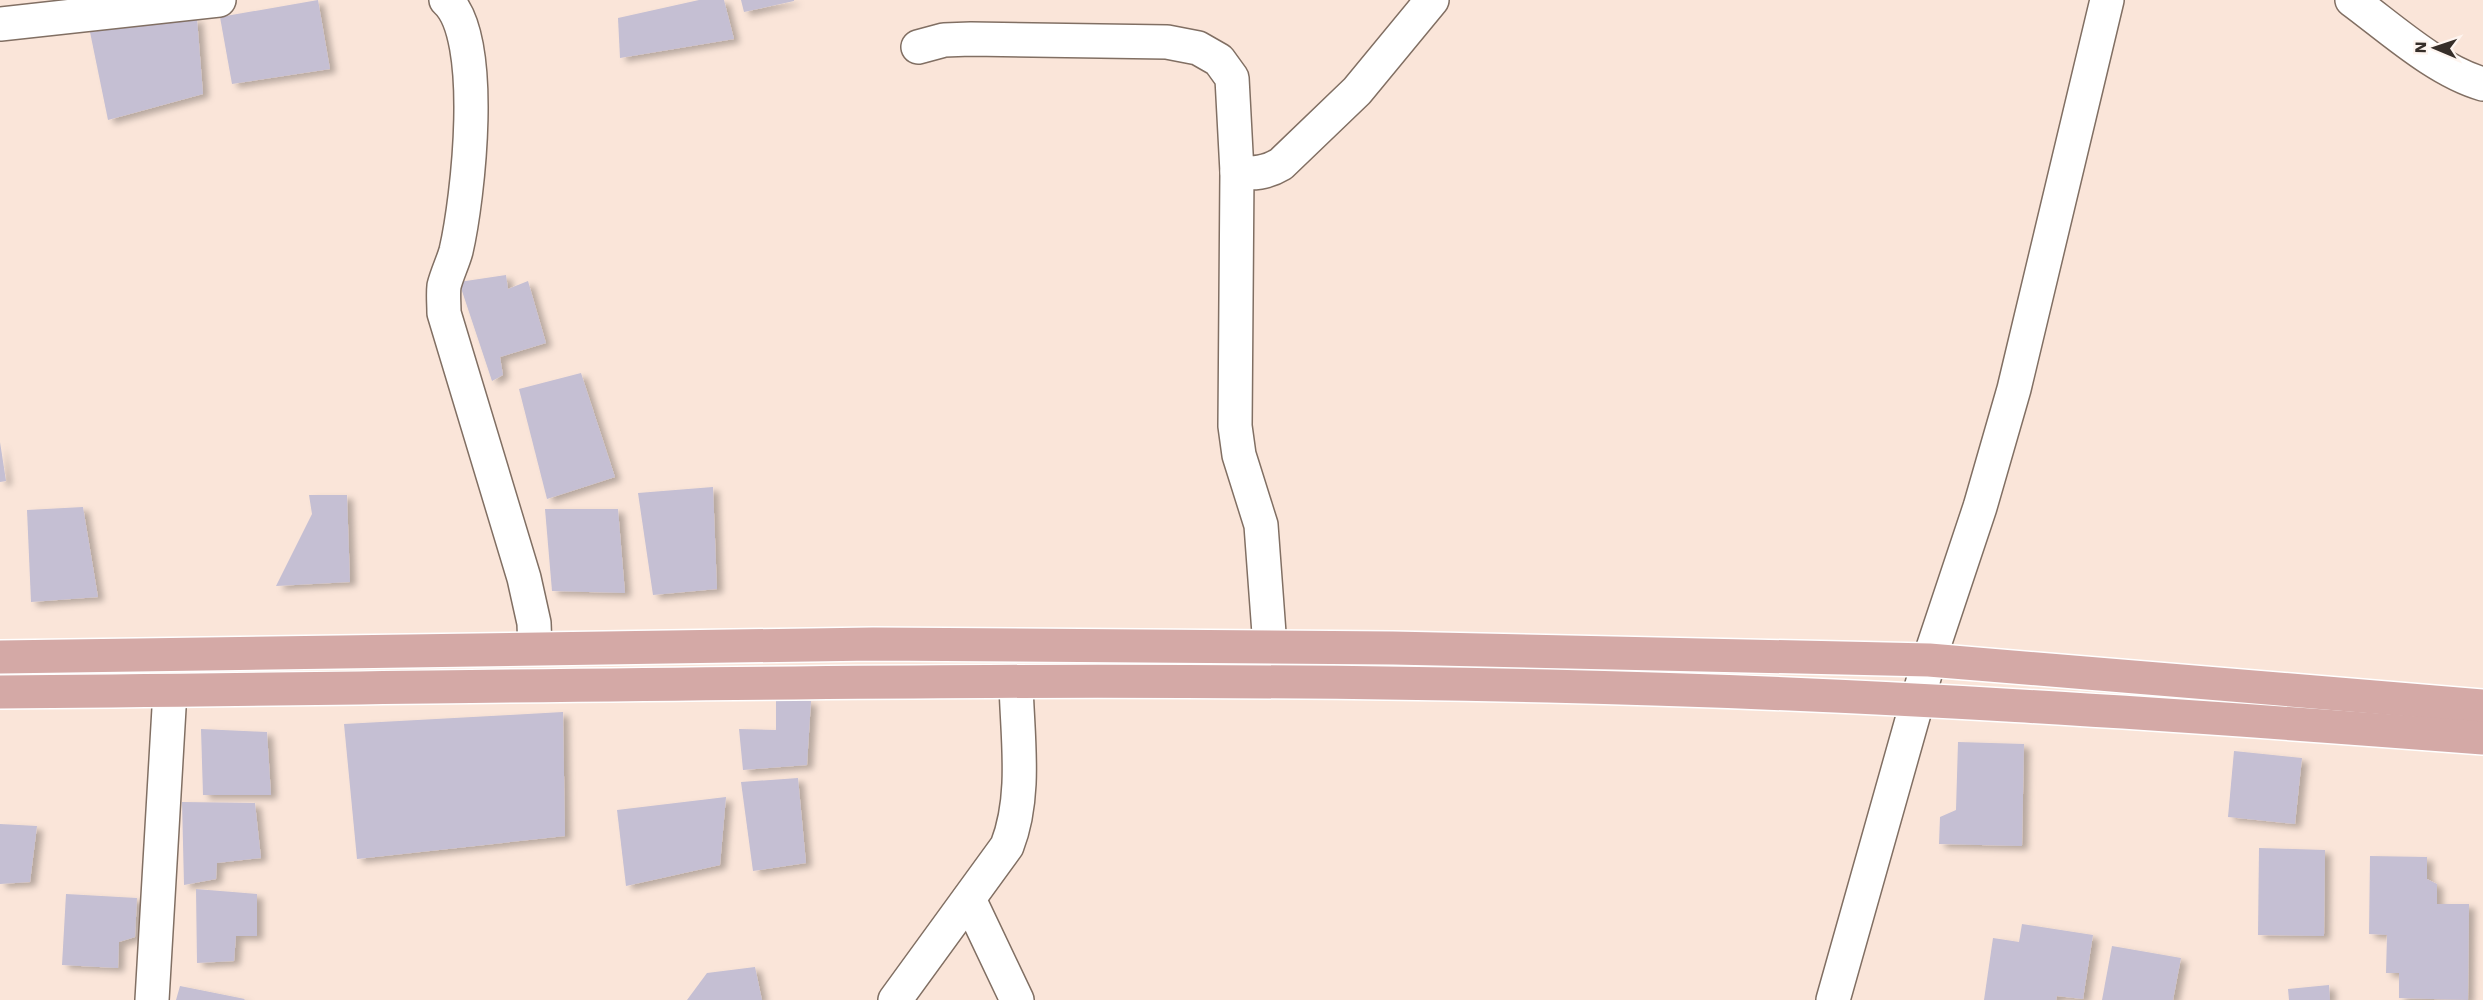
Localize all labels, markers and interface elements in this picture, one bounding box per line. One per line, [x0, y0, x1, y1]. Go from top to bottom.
north arrow [2405, 18, 2465, 78]
text: N [2411, 41, 2430, 54]

